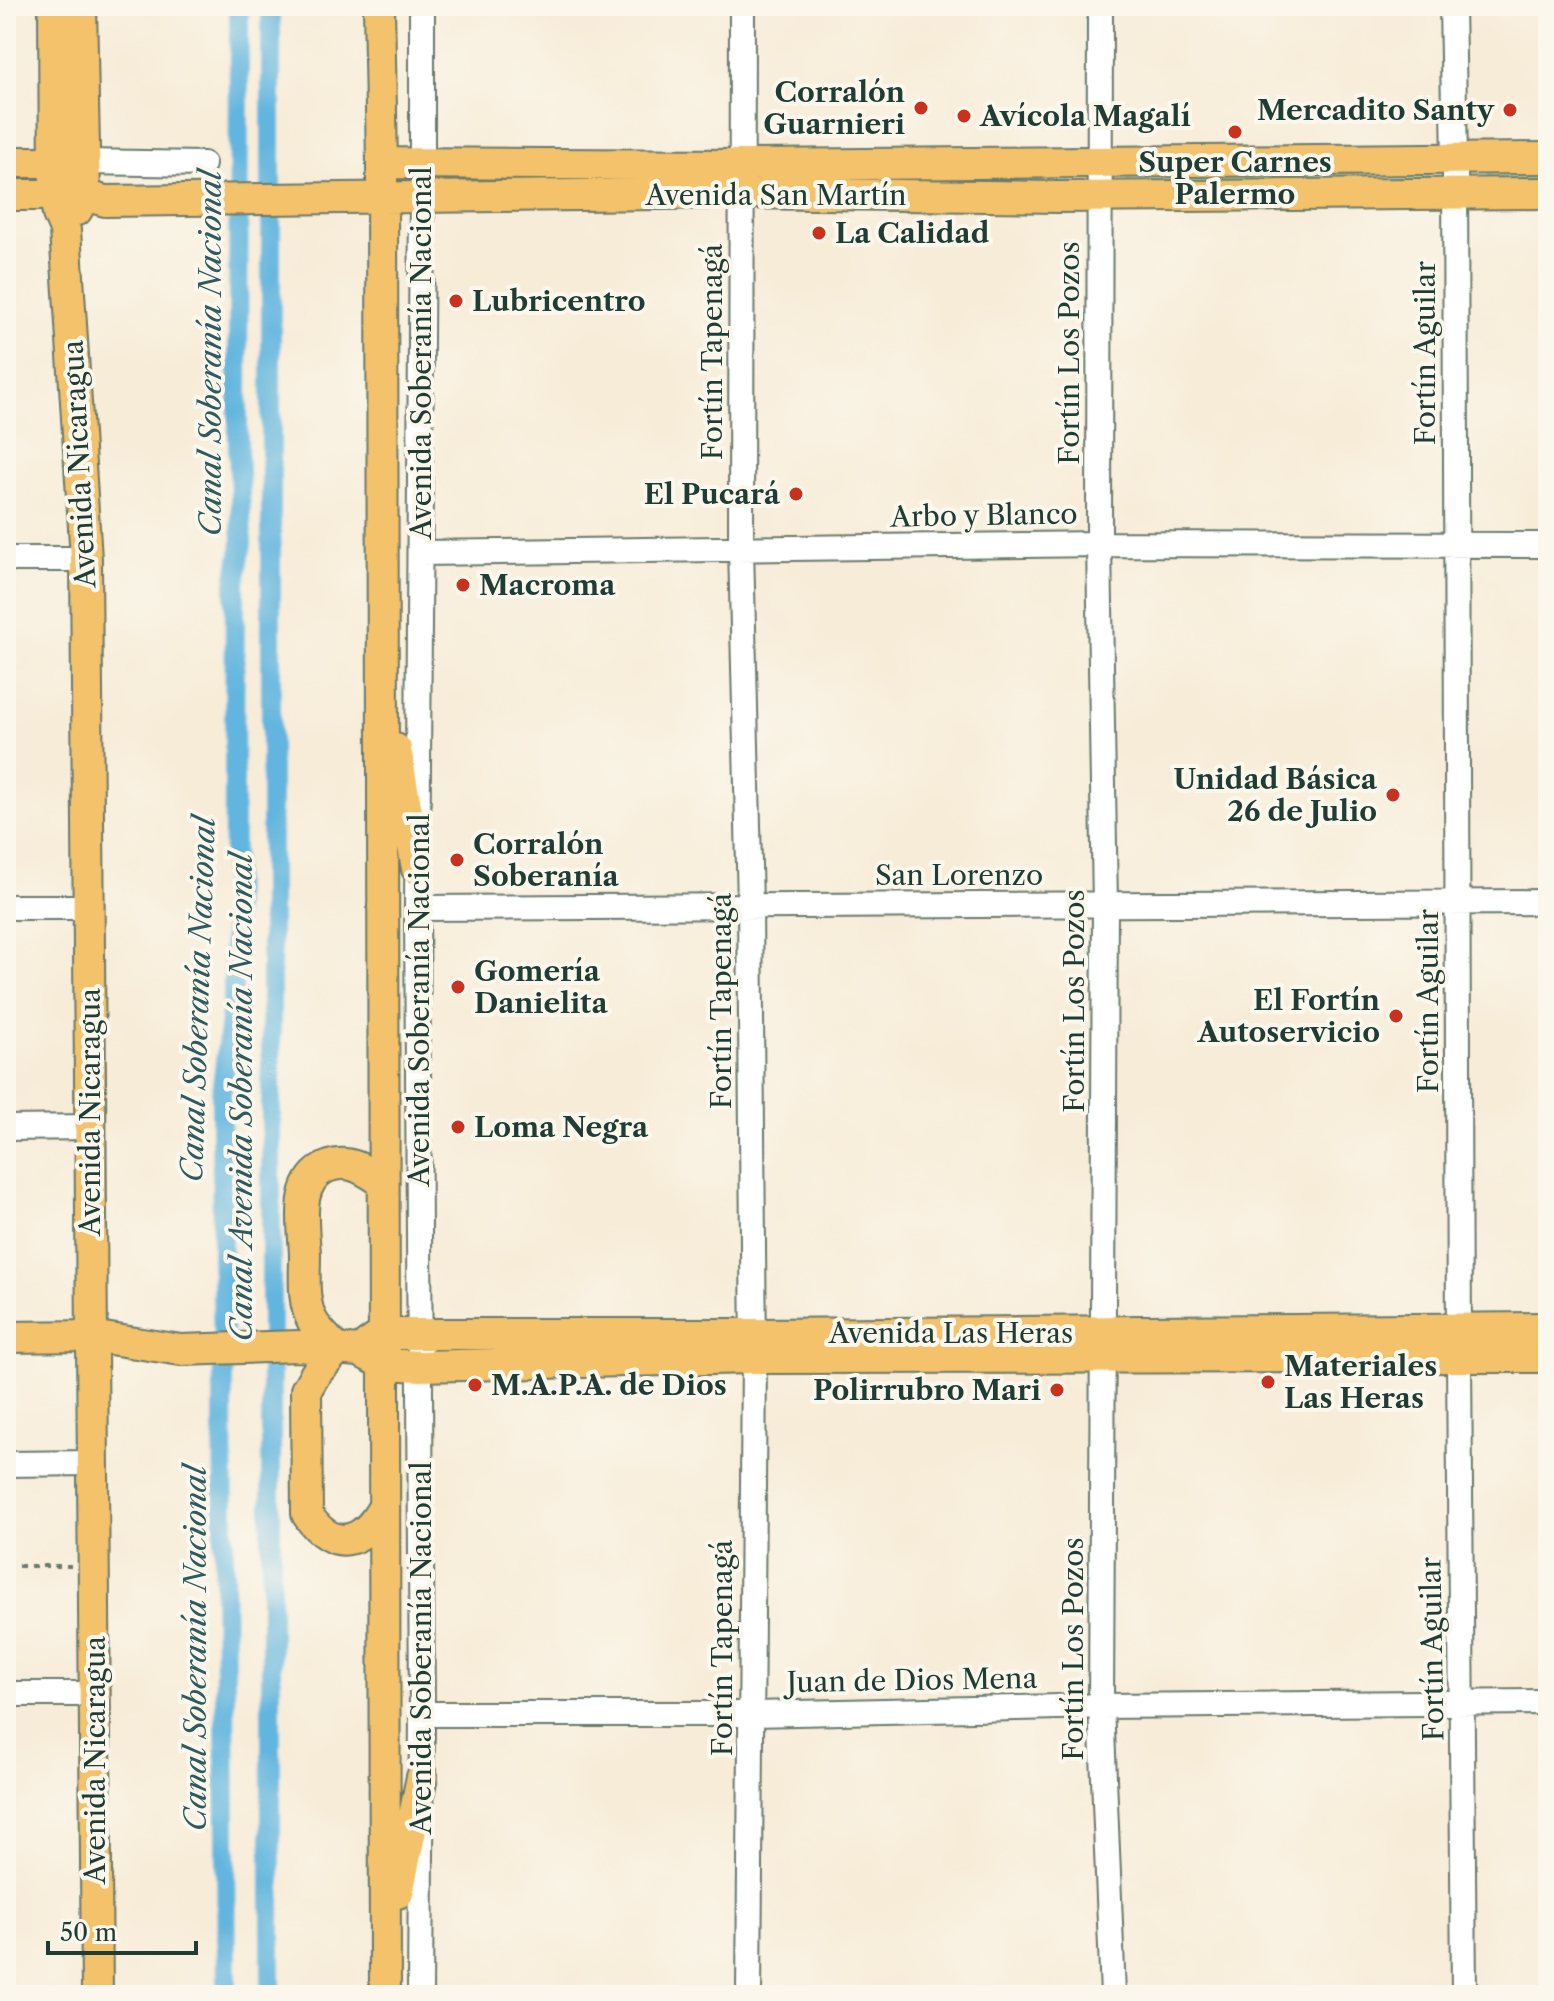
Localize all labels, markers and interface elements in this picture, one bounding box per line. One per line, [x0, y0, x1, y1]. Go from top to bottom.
place label: Corralón Guarnieri [763, 75, 905, 141]
place label: Mercadito Santy [1257, 93, 1495, 127]
marker: Corralón Guarnieri [912, 99, 930, 117]
place label: Avícola Magalí [979, 99, 1191, 133]
marker: Mercadito Santy [1501, 101, 1519, 119]
marker: Avícola Magalí [955, 107, 973, 125]
marker: Super Carnes Palermo [1226, 123, 1244, 141]
place label: Super Carnes Palermo [1138, 145, 1332, 211]
street label: Avenida Soberanía Nacional [404, 166, 438, 541]
water label: Canal Soberanía Nacional [192, 167, 229, 536]
street label: Avenida San Martín [644, 178, 907, 212]
place label: La Calidad [835, 216, 990, 250]
marker: La Calidad [810, 224, 828, 242]
street label: Fortín Los Pozos [1052, 241, 1086, 465]
street label: Fortín Tapenagá [695, 244, 729, 460]
street label: Fortín Aguilar [1408, 261, 1442, 445]
place label: Lubricentro [472, 284, 646, 318]
marker: Lubricentro [447, 292, 465, 310]
street label: Avenida Nicaragua [56, 339, 103, 590]
place label: El Pucará [644, 477, 781, 511]
marker: El Pucará [787, 485, 805, 503]
street label: Arbo y Blanco [889, 496, 1078, 534]
place label: Macroma [479, 568, 616, 602]
marker: Macroma [454, 576, 472, 594]
place label: Unidad Básica 26 de Julio [1174, 762, 1378, 828]
marker: Unidad Básica 26 de Julio [1384, 786, 1402, 804]
water label: Canal Soberanía Nacional [173, 812, 223, 1183]
street label: Avenida Soberanía Nacional [402, 813, 436, 1188]
place label: Corralón Soberanía [473, 827, 619, 893]
water label: Canal Avenida Soberanía Nacional [223, 849, 260, 1341]
marker: Corralón Soberanía [448, 851, 466, 869]
street label: San Lorenzo [875, 858, 1043, 892]
street label: Fortín Los Pozos [1057, 889, 1091, 1113]
street label: Fortín Tapenagá [704, 893, 738, 1109]
street label: Fortín Aguilar [1411, 909, 1445, 1093]
place label: Gomería Danielita [474, 954, 608, 1020]
marker: Gomería Danielita [449, 978, 467, 996]
place label: El Fortín Autoservicio [1196, 983, 1380, 1049]
street label: Avenida Nicaragua [73, 988, 107, 1237]
marker: El Fortín Autoservicio [1387, 1007, 1405, 1025]
place label: Loma Negra [474, 1110, 649, 1144]
marker: Loma Negra [449, 1118, 467, 1136]
street label: Avenida Las Heras [828, 1316, 1073, 1350]
place label: Materiales Las Heras [1284, 1349, 1437, 1415]
place label: M.A.P.A. de Dios [491, 1368, 727, 1402]
place label: Polirrubro Mari [813, 1373, 1041, 1407]
marker: Materiales Las Heras [1259, 1373, 1277, 1391]
marker: M.A.P.A. de Dios [466, 1376, 484, 1394]
marker: Polirrubro Mari [1048, 1381, 1066, 1399]
street label: Avenida Soberanía Nacional [404, 1461, 438, 1836]
water label: Canal Soberanía Nacional [177, 1462, 214, 1831]
street label: Fortín Los Pozos [1056, 1537, 1090, 1761]
street label: Fortín Tapenagá [705, 1540, 739, 1756]
street label: Fortín Aguilar [1413, 1556, 1451, 1741]
street label: Avenida Nicaragua [78, 1636, 112, 1885]
street label: Juan de Dios Mena [782, 1661, 1038, 1699]
scale bar [48, 1905, 196, 1955]
text: 50 m [60, 1918, 117, 1947]

